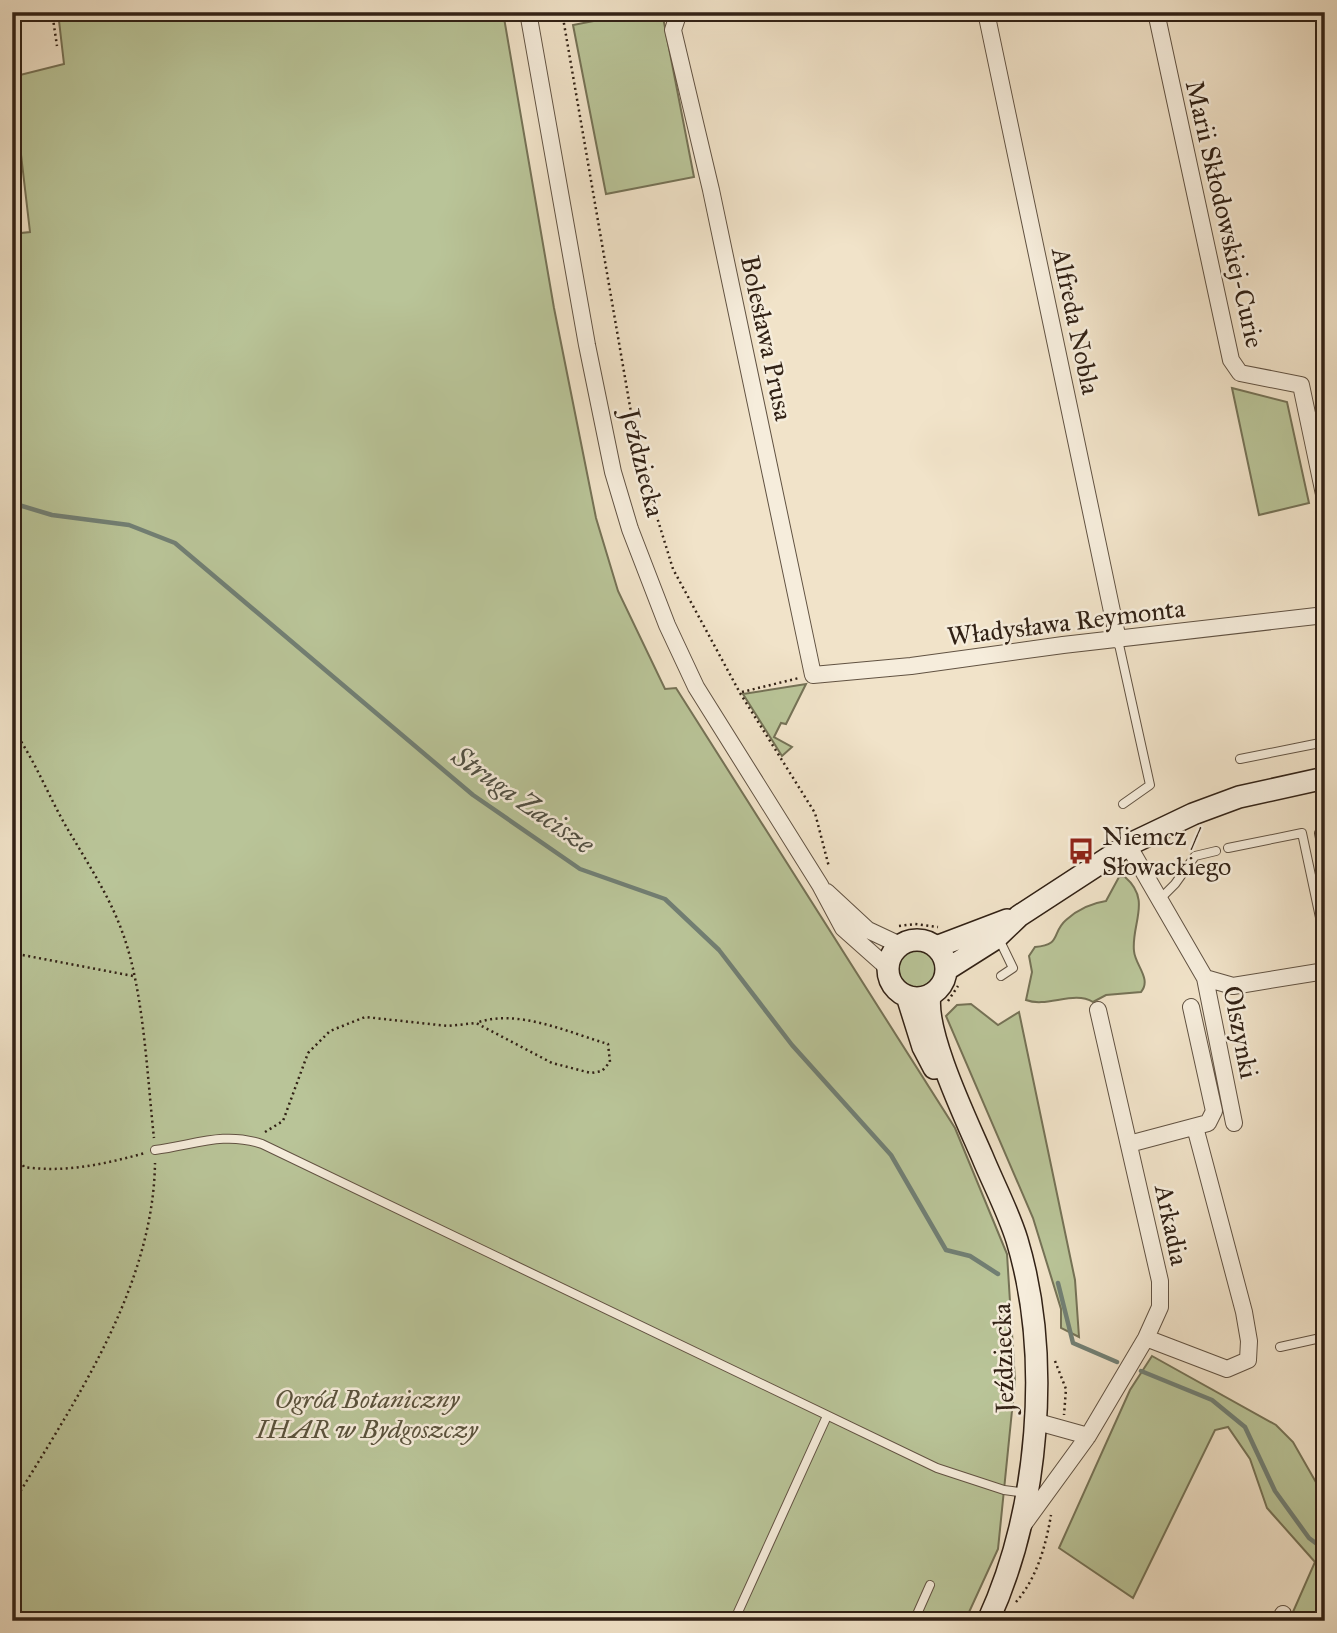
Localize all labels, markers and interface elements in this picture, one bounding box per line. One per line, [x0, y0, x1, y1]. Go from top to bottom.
street label: Marii Skłodowskiej-Curie [1179, 77, 1271, 351]
street label: Alfreda Nobla [1045, 244, 1107, 397]
street label: Bolesława Prusa [734, 253, 800, 423]
street label: Jeździecka [613, 403, 672, 520]
street label: Władysława Reymonta [945, 592, 1187, 652]
water label: Struga Zacisze [444, 738, 601, 862]
place label: Niemcz / Słowackiego [1102, 820, 1231, 882]
bus stop icon: Niemcz / Słowackiego [1066, 836, 1096, 866]
street label: Olszynki [1216, 983, 1266, 1081]
street label: Arkadia [1148, 1181, 1196, 1268]
street label: Jeździecka [985, 1303, 1021, 1416]
park label: Ogród Botaniczny IHAR w Bydgoszczy [255, 1383, 479, 1445]

